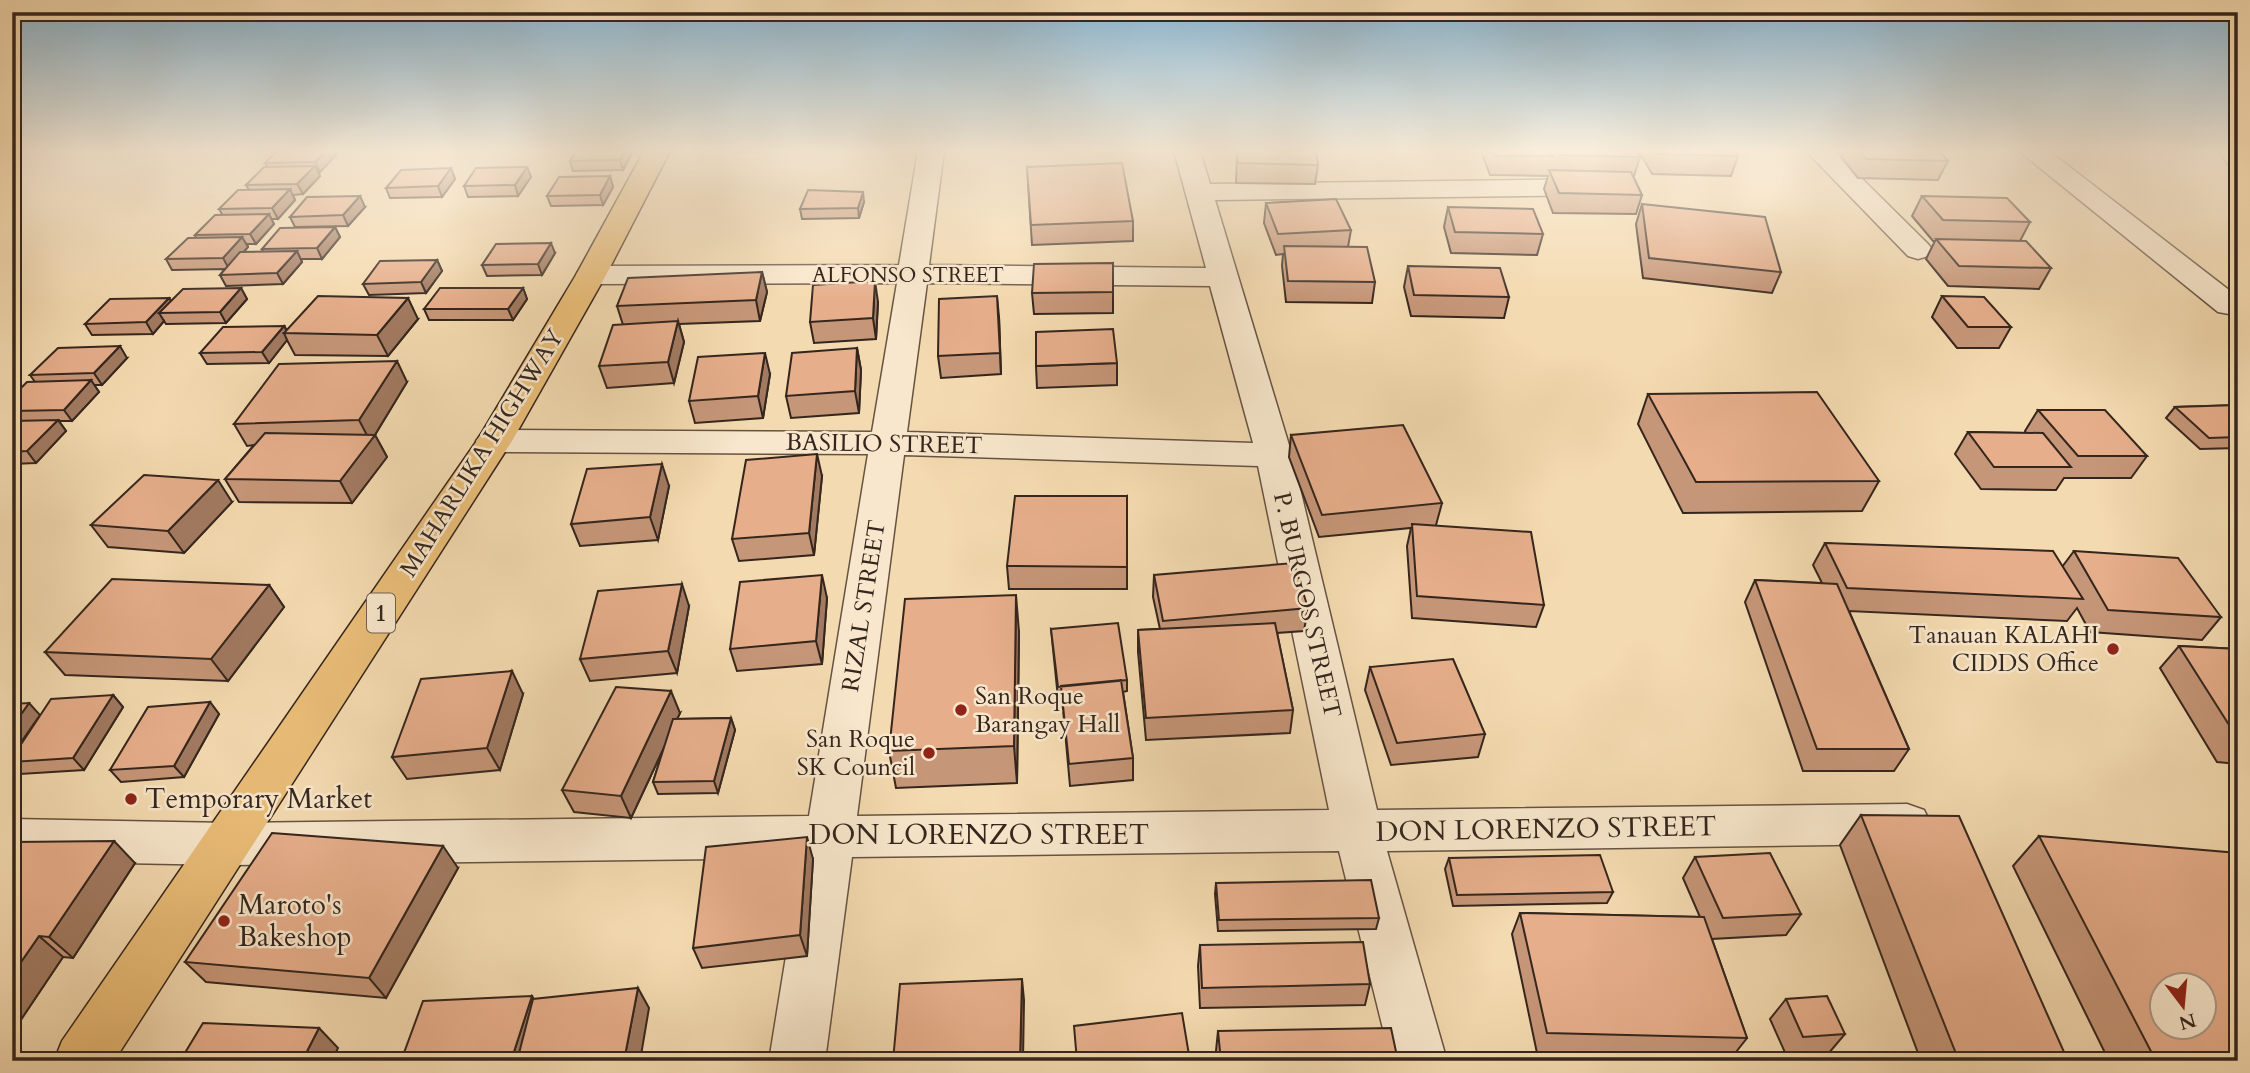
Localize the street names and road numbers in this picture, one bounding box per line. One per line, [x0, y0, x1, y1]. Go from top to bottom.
street label: ALFONSO STREET [812, 261, 1004, 290]
street label: MAHARLIKA HIGHWAY [392, 323, 572, 583]
street label: BASILIO STREET [785, 426, 983, 462]
street label: P. BURGOS STREET [1265, 489, 1349, 721]
street label: RIZAL STREET [834, 518, 894, 694]
road number: 1 [367, 594, 395, 632]
street label: DON LORENZO STREET [1375, 807, 1717, 851]
street label: DON LORENZO STREET [809, 816, 1149, 854]

